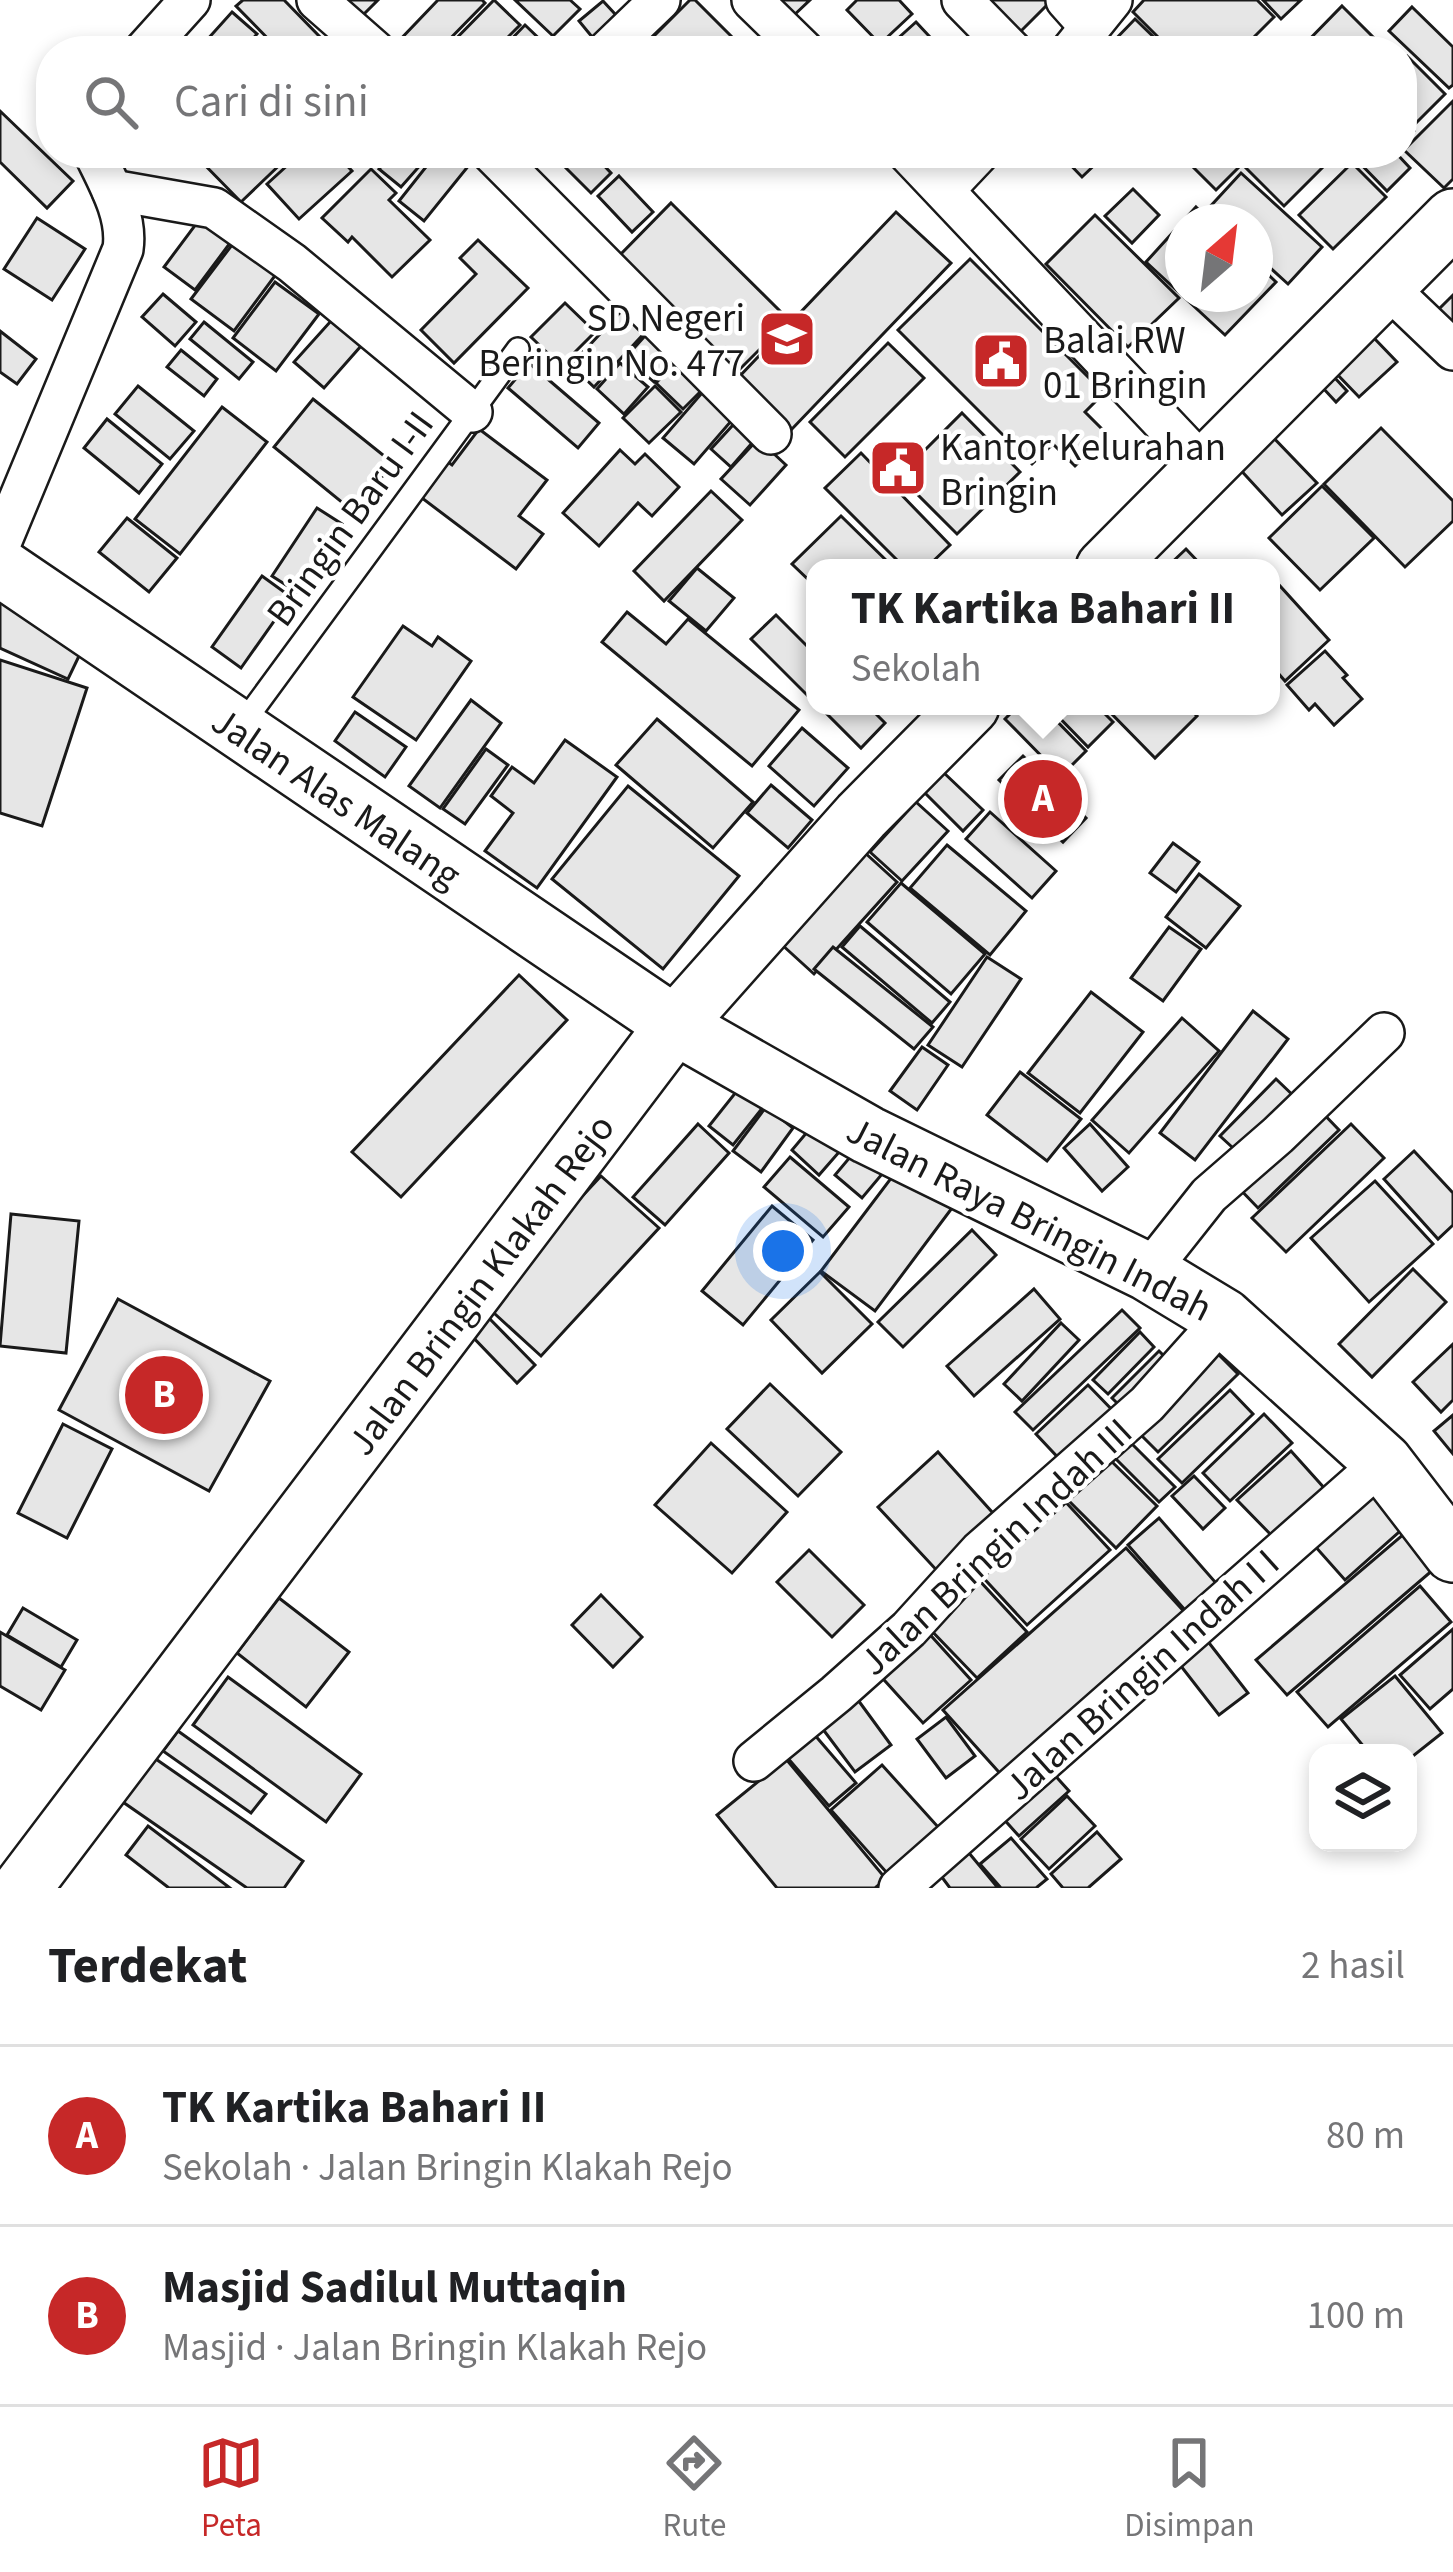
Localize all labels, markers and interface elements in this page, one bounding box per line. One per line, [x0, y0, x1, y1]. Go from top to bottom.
search box [36, 36, 1417, 168]
icon: search [78, 69, 144, 135]
text: Cari di sini [174, 70, 369, 134]
north arrow [1165, 204, 1273, 312]
place label: SD Negeri Beringin No. 477 [478, 291, 745, 392]
school or university icon: SD Negeri Beringin No. 477 [756, 308, 818, 370]
place label: Balai RW 01 Bringin [1043, 313, 1208, 414]
public building icon: Balai RW 01 Bringin [970, 330, 1032, 392]
street label: Bringin Baru I-II [253, 400, 448, 638]
place label: Kantor Kelurahan Bringin [940, 420, 1226, 521]
public building icon: Kantor Kelurahan Bringin [867, 437, 929, 499]
popup [806, 559, 1280, 715]
text: TK Kartika Bahari II [851, 577, 1235, 641]
text: Sekolah [851, 641, 982, 697]
street label: Jalan Alas Malang [200, 694, 472, 903]
pin: A [1004, 754, 1082, 844]
street label: Jalan Bringin Klakah Rejo [334, 1103, 629, 1468]
street label: Jalan Raya Bringin Indah [837, 1103, 1222, 1336]
your location [753, 1221, 813, 1281]
pin: B [125, 1350, 203, 1440]
street label: Jalan Bringin Indah III [847, 1406, 1145, 1689]
street label: Jalan Bringin Indah I I [992, 1537, 1292, 1814]
map controls [1309, 1744, 1417, 1852]
button: layers [1309, 1744, 1417, 1852]
text: Terdekat [48, 1930, 247, 2002]
text: 2 hasil [1301, 1938, 1405, 1994]
text: TK Kartika Bahari II [162, 2076, 546, 2140]
text: A [76, 2108, 98, 2164]
text: 80 m [1326, 2108, 1405, 2164]
text: Sekolah · Jalan Bringin Klakah Rejo [162, 2140, 733, 2196]
text: Masjid Sadilul Muttaqin [162, 2256, 627, 2320]
text: B [75, 2288, 99, 2344]
text: 100 m [1307, 2288, 1405, 2344]
text: Masjid · Jalan Bringin Klakah Rejo [162, 2320, 707, 2376]
tab: Peta [198, 2430, 264, 2549]
tab: Rute [661, 2430, 727, 2549]
tab: Disimpan [1124, 2430, 1255, 2549]

